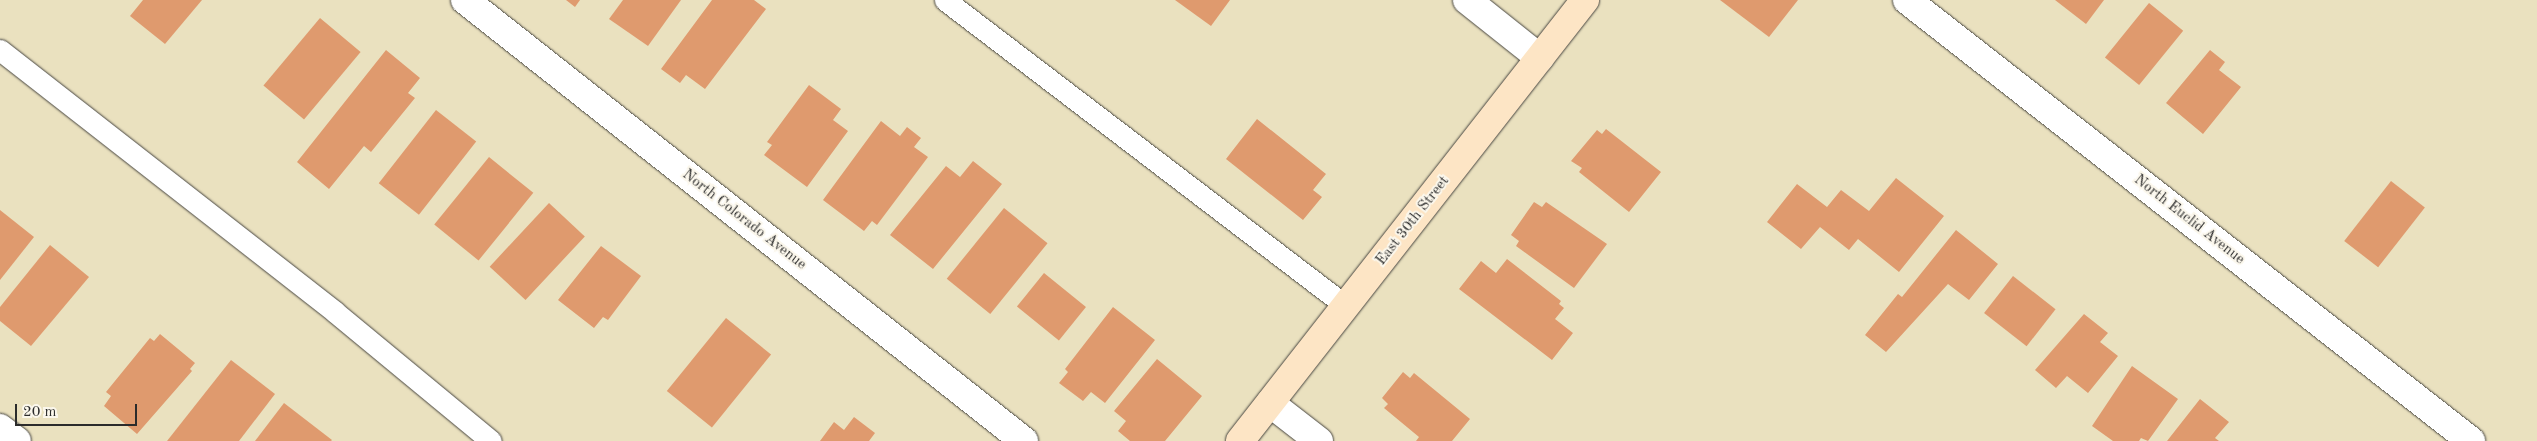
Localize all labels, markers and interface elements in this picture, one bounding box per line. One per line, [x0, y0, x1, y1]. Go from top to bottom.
street label: North Colorado Avenue [678, 166, 810, 274]
street label: North Euclid Avenue [2130, 171, 2248, 269]
street label: East 30th Street [1373, 173, 1453, 269]
scale bar [18, 394, 140, 426]
text: 20 m [23, 405, 57, 420]

